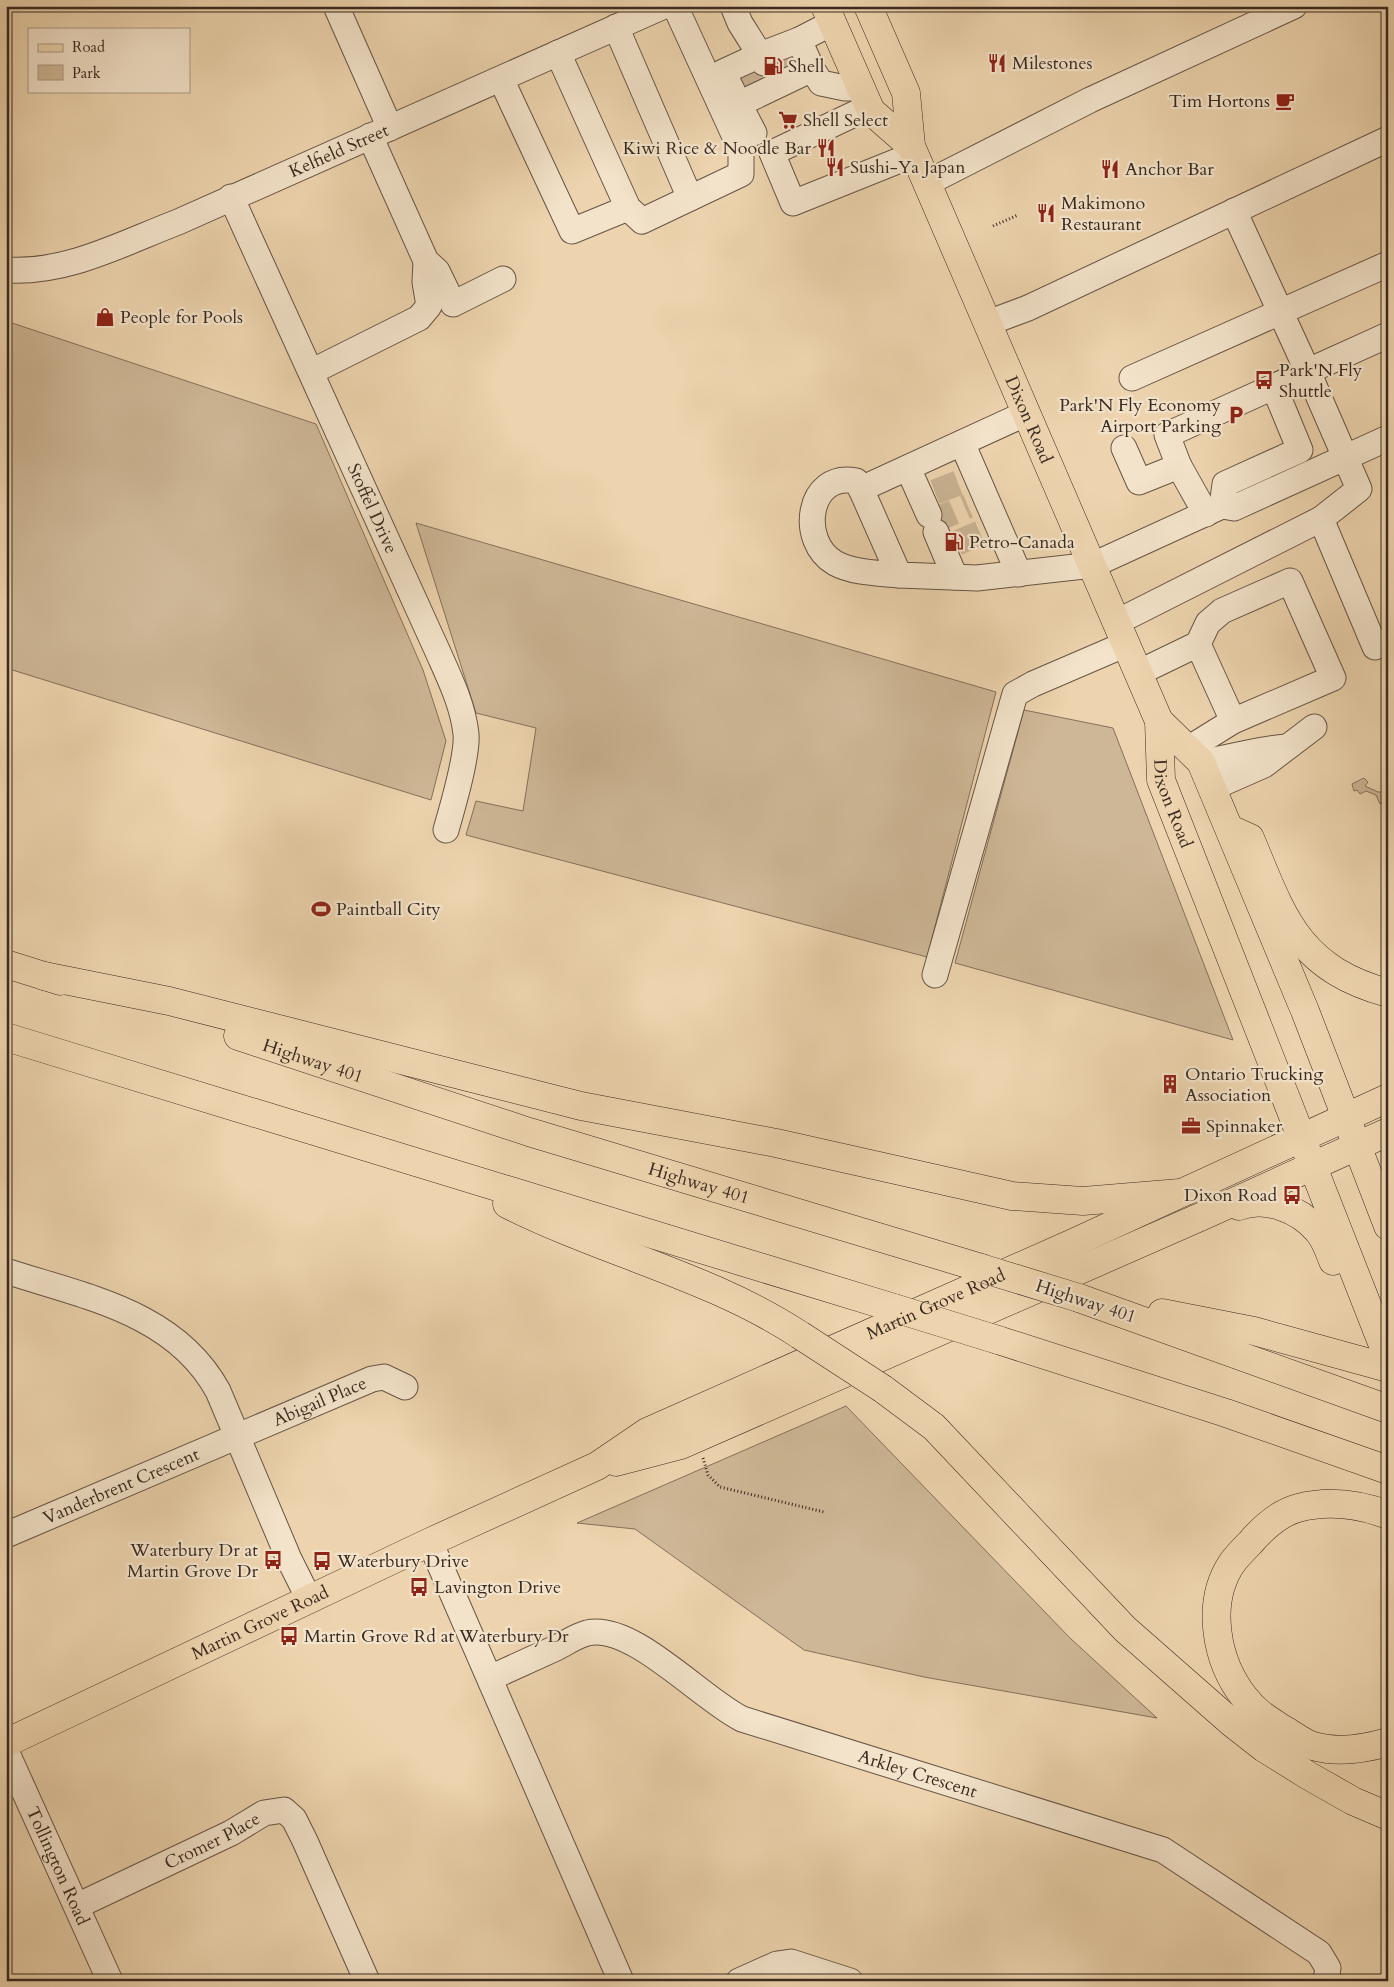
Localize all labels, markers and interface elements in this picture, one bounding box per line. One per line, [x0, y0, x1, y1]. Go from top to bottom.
legend [28, 28, 190, 92]
text: Road [72, 37, 105, 57]
place label: Milestones [1012, 51, 1093, 76]
restaurant icon: Milestones [986, 52, 1008, 74]
place label: Shell [788, 54, 825, 79]
fuel station icon: Shell [762, 55, 784, 77]
text: Park [72, 63, 101, 83]
place label: Tim Hortons [1169, 89, 1270, 114]
cafe icon: Tim Hortons [1274, 90, 1296, 112]
place label: Shell Select [803, 108, 888, 133]
supermarket icon: Shell Select [777, 109, 799, 131]
street label: Kelfield Street [285, 118, 393, 184]
place label: Kiwi Rice & Noodle Bar [623, 136, 811, 161]
restaurant icon: Kiwi Rice & Noodle Bar [815, 137, 837, 159]
place label: Sushi-Ya Japan [850, 155, 966, 180]
restaurant icon: Sushi-Ya Japan [824, 156, 846, 178]
place label: Anchor Bar [1125, 157, 1214, 182]
restaurant icon: Anchor Bar [1099, 158, 1121, 180]
place label: Makimono Restaurant [1061, 191, 1146, 237]
restaurant icon: Makimono Restaurant [1035, 202, 1057, 224]
place label: People for Pools [120, 305, 243, 330]
shop icon: People for Pools [94, 306, 116, 328]
place label: Park'N Fly Shuttle [1279, 358, 1363, 404]
bus stop icon: Park'N Fly Shuttle [1253, 369, 1275, 391]
street label: Dixon Road [999, 372, 1059, 468]
place label: Park'N Fly Economy Airport Parking [1059, 393, 1222, 439]
parking icon: Park'N Fly Economy Airport Parking [1225, 404, 1247, 426]
street label: Stoffel Drive [341, 459, 403, 558]
place label: Petro-Canada [969, 530, 1075, 555]
fuel station icon: Petro-Canada [943, 531, 965, 553]
street label: Dixon Road [1147, 759, 1199, 852]
place label: Paintball City [336, 897, 441, 922]
sports icon: Paintball City [310, 898, 332, 920]
street label: Highway 401 [259, 1033, 366, 1089]
place label: Ontario Trucking Association [1185, 1062, 1324, 1108]
building icon: Ontario Trucking Association [1159, 1073, 1181, 1095]
place label: Spinnaker [1206, 1114, 1283, 1139]
office icon: Spinnaker [1180, 1115, 1202, 1137]
street label: Highway 401 [645, 1157, 752, 1211]
place label: Dixon Road [1184, 1183, 1277, 1208]
bus stop icon: Dixon Road [1281, 1184, 1303, 1206]
street label: Martin Grove Road [863, 1262, 1010, 1346]
street label: Highway 401 [1032, 1273, 1139, 1329]
street label: Abigail Place [269, 1371, 370, 1433]
street label: Vanderbrent Crescent [39, 1442, 204, 1531]
place label: Waterbury Dr at Martin Grove Dr [127, 1538, 258, 1584]
bus stop icon: Waterbury Dr at Martin Grove Dr [262, 1549, 284, 1571]
place label: Waterbury Drive [336, 1549, 469, 1574]
bus stop icon: Waterbury Drive [311, 1550, 333, 1572]
place label: Lavington Drive [434, 1575, 561, 1600]
bus stop icon: Lavington Drive [408, 1576, 430, 1598]
street label: Martin Grove Road [187, 1580, 333, 1666]
place label: Martin Grove Rd at Waterbury Dr [304, 1624, 569, 1649]
bus stop icon: Martin Grove Rd at Waterbury Dr [278, 1625, 300, 1647]
street label: Arkley Crescent [855, 1744, 980, 1804]
street label: Tollington Road [20, 1803, 95, 1930]
street label: Cromer Place [160, 1806, 265, 1876]

